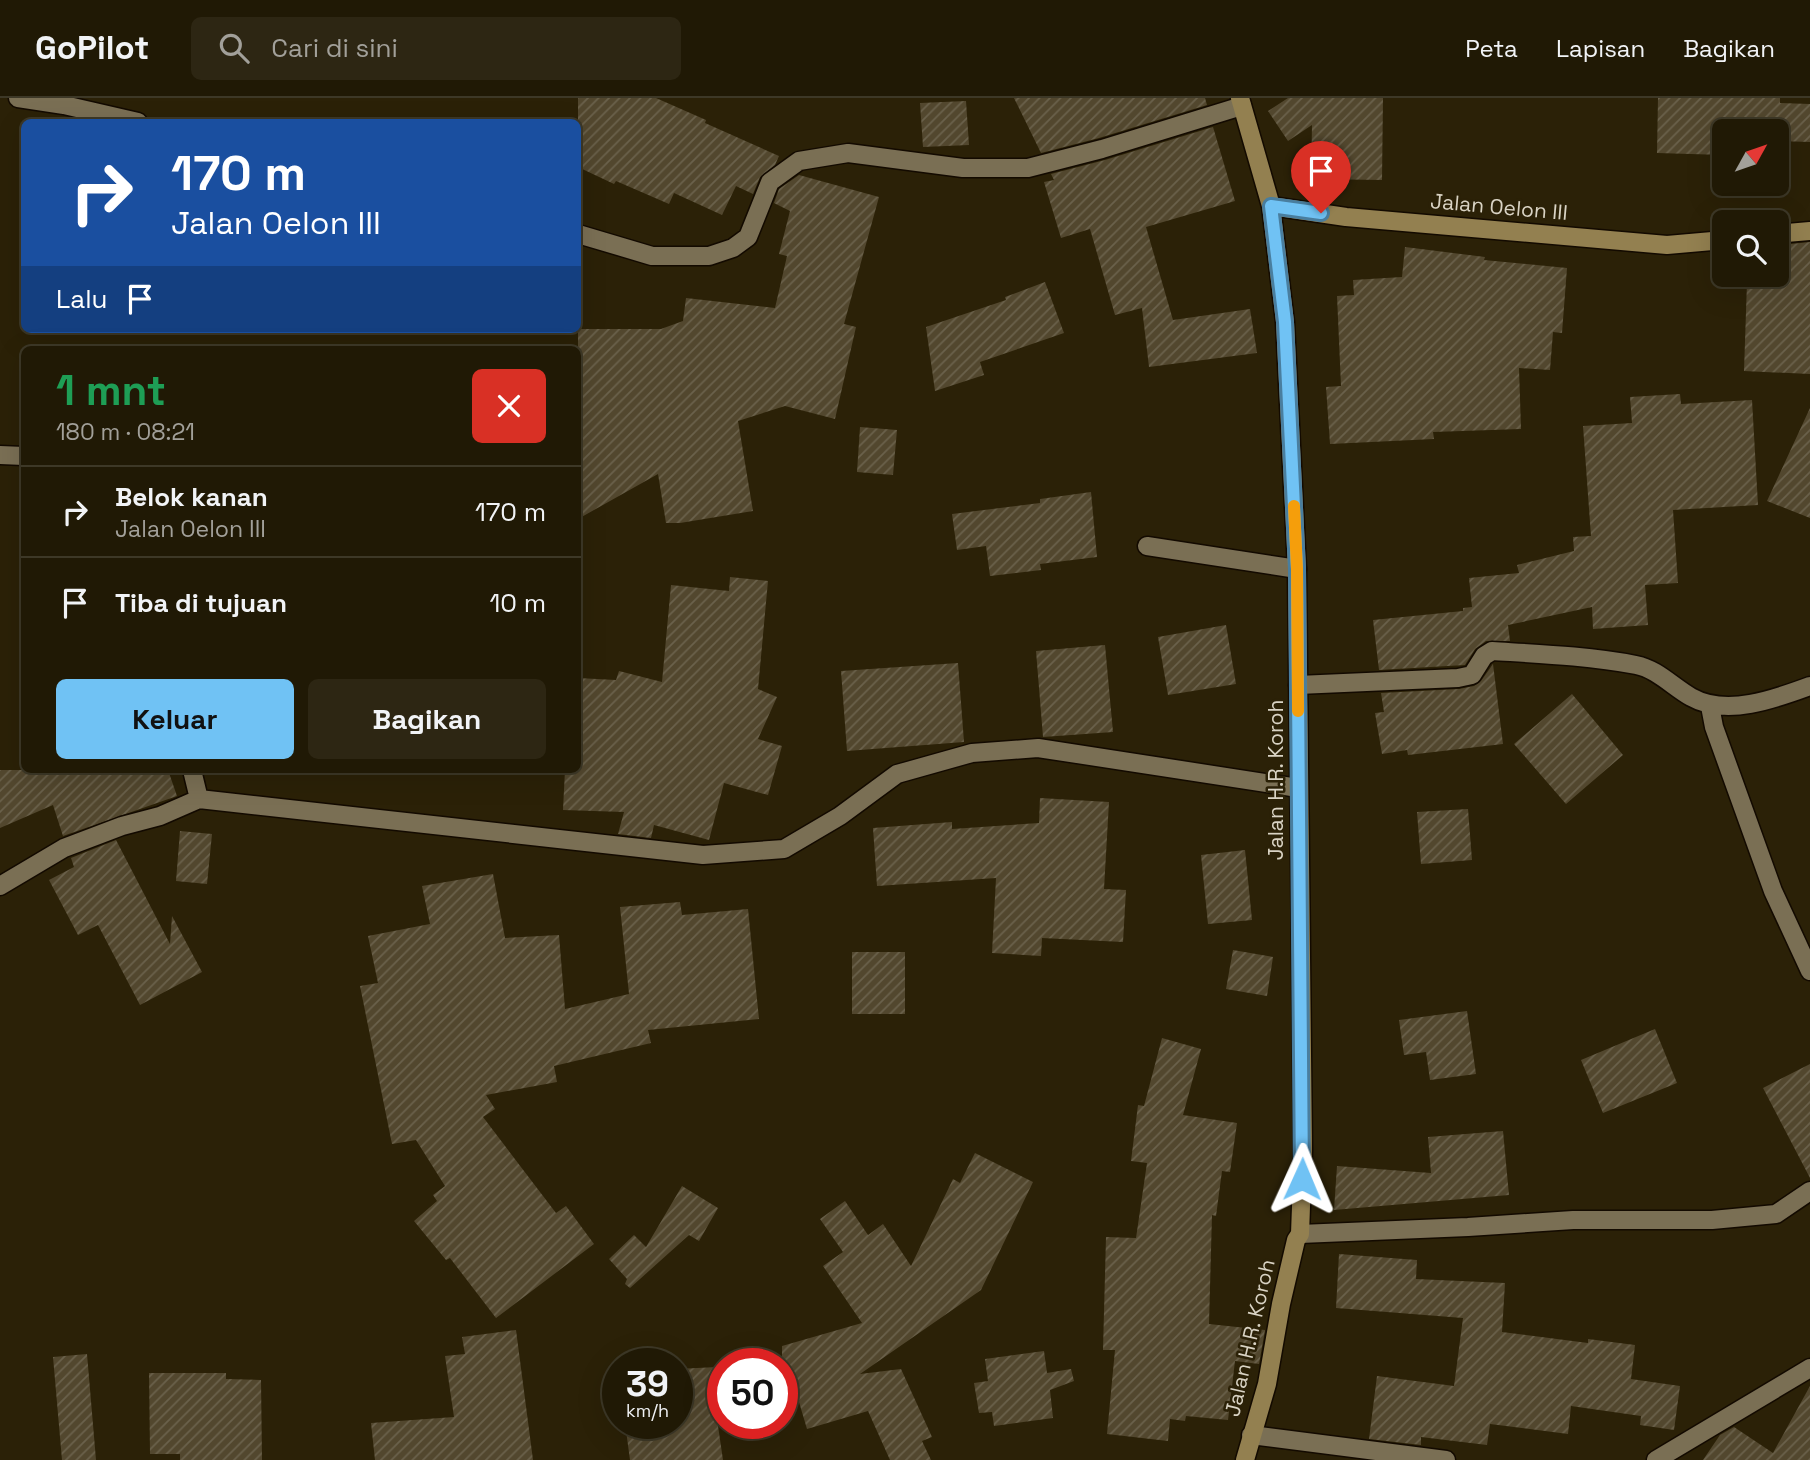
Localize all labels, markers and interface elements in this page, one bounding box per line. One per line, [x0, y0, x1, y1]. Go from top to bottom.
search box [191, 17, 681, 80]
text: GoPilot [35, 27, 149, 69]
icon: search [215, 29, 253, 67]
text: Cari di sini [271, 31, 398, 65]
text: Peta [1465, 33, 1518, 64]
text: Lapisan [1556, 33, 1645, 64]
text: Bagikan [1683, 33, 1775, 64]
north arrow [1712, 119, 1788, 196]
map controls [1712, 119, 1789, 287]
pin [1291, 141, 1351, 213]
text: 170 m [171, 142, 306, 204]
icon: right [56, 147, 147, 238]
icon: arrive [1302, 152, 1340, 190]
street label: Jalan Oelon III [1429, 187, 1569, 226]
text: Jalan Oelon III [171, 203, 381, 243]
button: search [1712, 210, 1789, 287]
icon: arrive [121, 280, 159, 318]
text: Lalu [56, 282, 107, 316]
text: 1 mnt [56, 364, 166, 417]
button: close [472, 369, 546, 443]
text: 180 m · 08:21 [56, 417, 195, 447]
text: Belok kanan [115, 480, 268, 514]
icon: right [56, 493, 94, 531]
text: 170 m [475, 495, 546, 529]
text: Jalan Oelon III [115, 514, 266, 544]
icon: arrive [56, 584, 94, 622]
text: Tiba di tujuan [115, 586, 287, 620]
text: 10 m [489, 586, 546, 620]
button: Keluar [56, 679, 294, 759]
button: Bagikan [308, 679, 546, 759]
street label: Jalan H.R. Koroh [1262, 700, 1289, 860]
position arrow [1265, 1142, 1339, 1216]
street label: Jalan H.R. Koroh [1218, 1257, 1281, 1419]
speed limit sign: 50 [707, 1348, 798, 1439]
text: 39 [626, 1362, 669, 1406]
text: km/h [626, 1399, 669, 1422]

